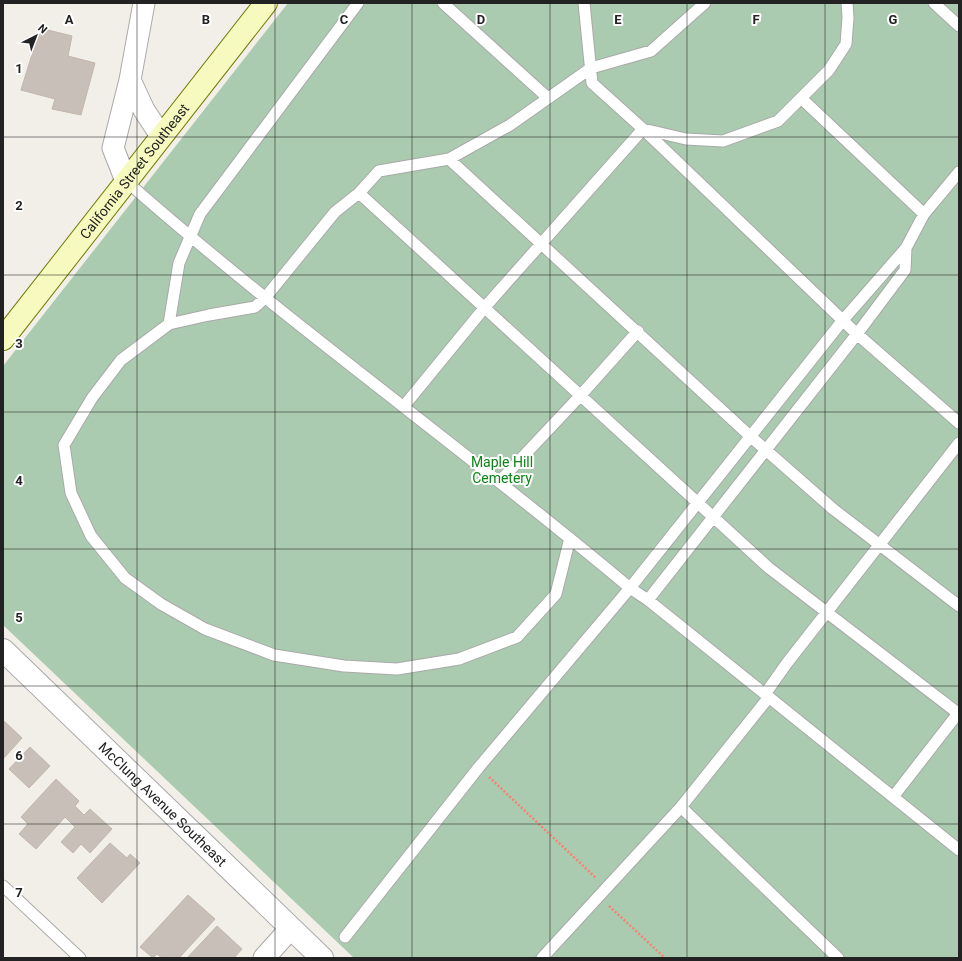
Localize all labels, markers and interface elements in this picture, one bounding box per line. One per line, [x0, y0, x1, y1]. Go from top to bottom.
text: A [65, 12, 74, 27]
text: B [202, 12, 210, 27]
text: C [340, 12, 349, 27]
text: D [477, 12, 485, 27]
text: E [614, 12, 622, 27]
text: F [752, 12, 760, 27]
text: G [889, 12, 898, 27]
north arrow [16, 16, 56, 56]
text: N [35, 22, 50, 37]
text: 1 [15, 61, 23, 76]
street label: California Street Southeast [76, 100, 192, 242]
text: 2 [15, 198, 23, 213]
text: 3 [15, 336, 23, 351]
park label: Maple Hill Cemetery [471, 454, 533, 486]
text: 4 [15, 473, 23, 488]
text: 5 [15, 610, 23, 625]
street label: McClung Avenue Southeast [95, 739, 230, 870]
text: 6 [15, 748, 23, 763]
text: 7 [15, 885, 23, 900]

